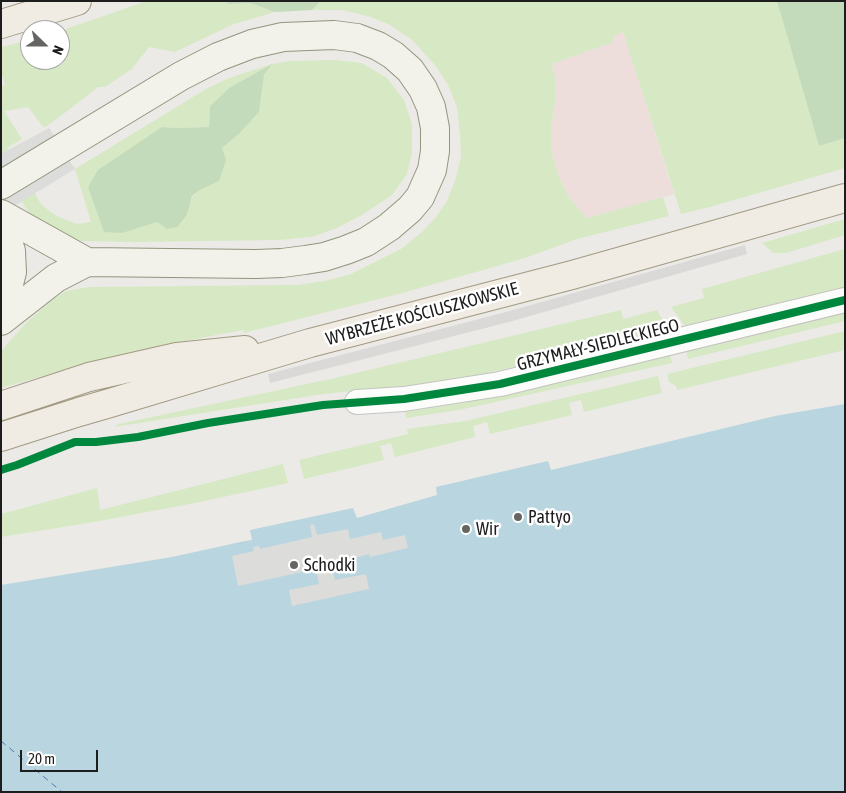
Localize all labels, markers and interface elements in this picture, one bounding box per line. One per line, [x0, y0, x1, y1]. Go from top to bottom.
north arrow [20, 20, 70, 70]
text: N [49, 43, 67, 57]
street label: WYBRZEŻE KOŚCIUSZKOWSKIE [323, 278, 521, 350]
street label: GRZYMAŁY-SIEDLECKIEGO [515, 314, 681, 376]
place label: Pattyo [528, 506, 571, 528]
marker: Pattyo [512, 511, 524, 523]
place label: Wir [476, 518, 498, 540]
marker: Wir [460, 523, 472, 535]
place label: Schodki [304, 554, 355, 576]
marker: Schodki [288, 559, 300, 571]
scale bar [22, 740, 100, 772]
text: 20 m [28, 750, 55, 767]

